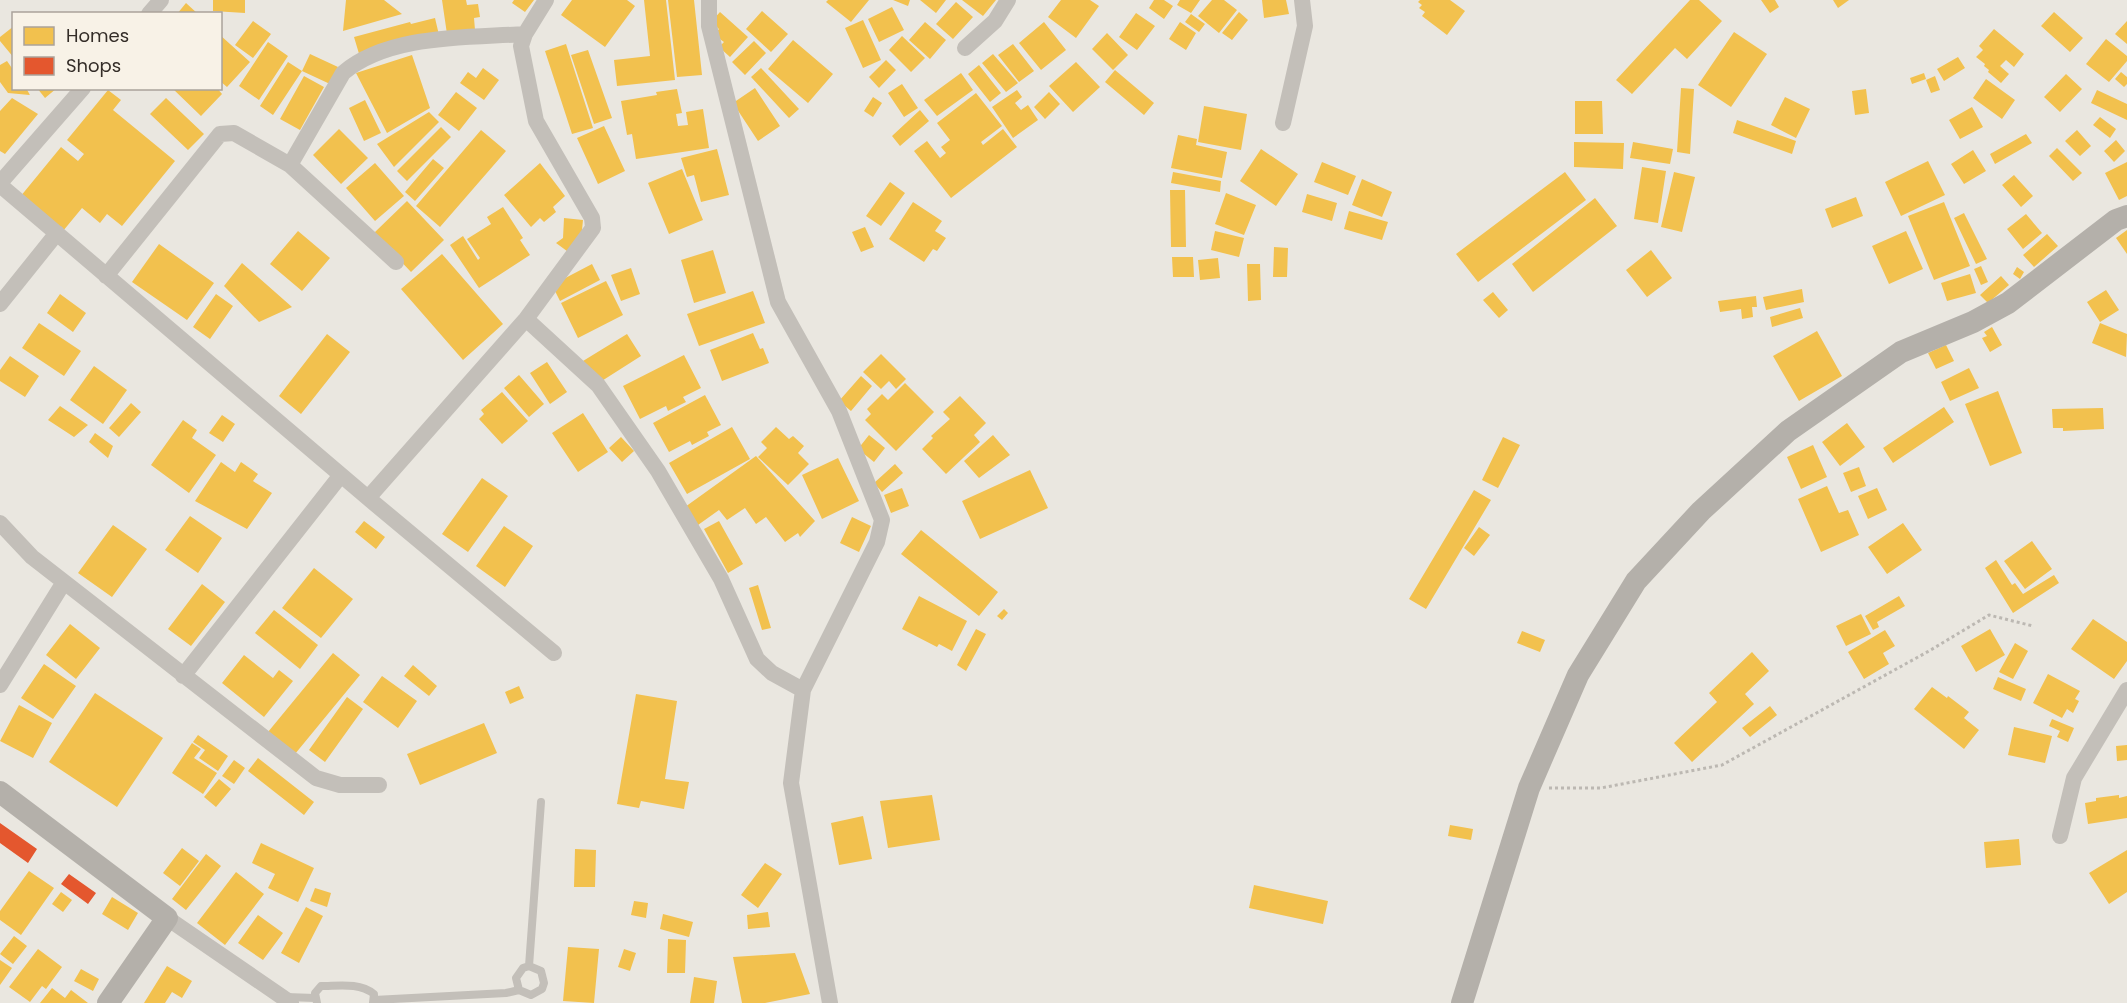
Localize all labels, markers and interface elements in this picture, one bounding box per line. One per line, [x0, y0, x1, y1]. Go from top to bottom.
legend [12, 12, 222, 90]
text: Homes [66, 23, 129, 48]
text: Shops [66, 53, 121, 78]

